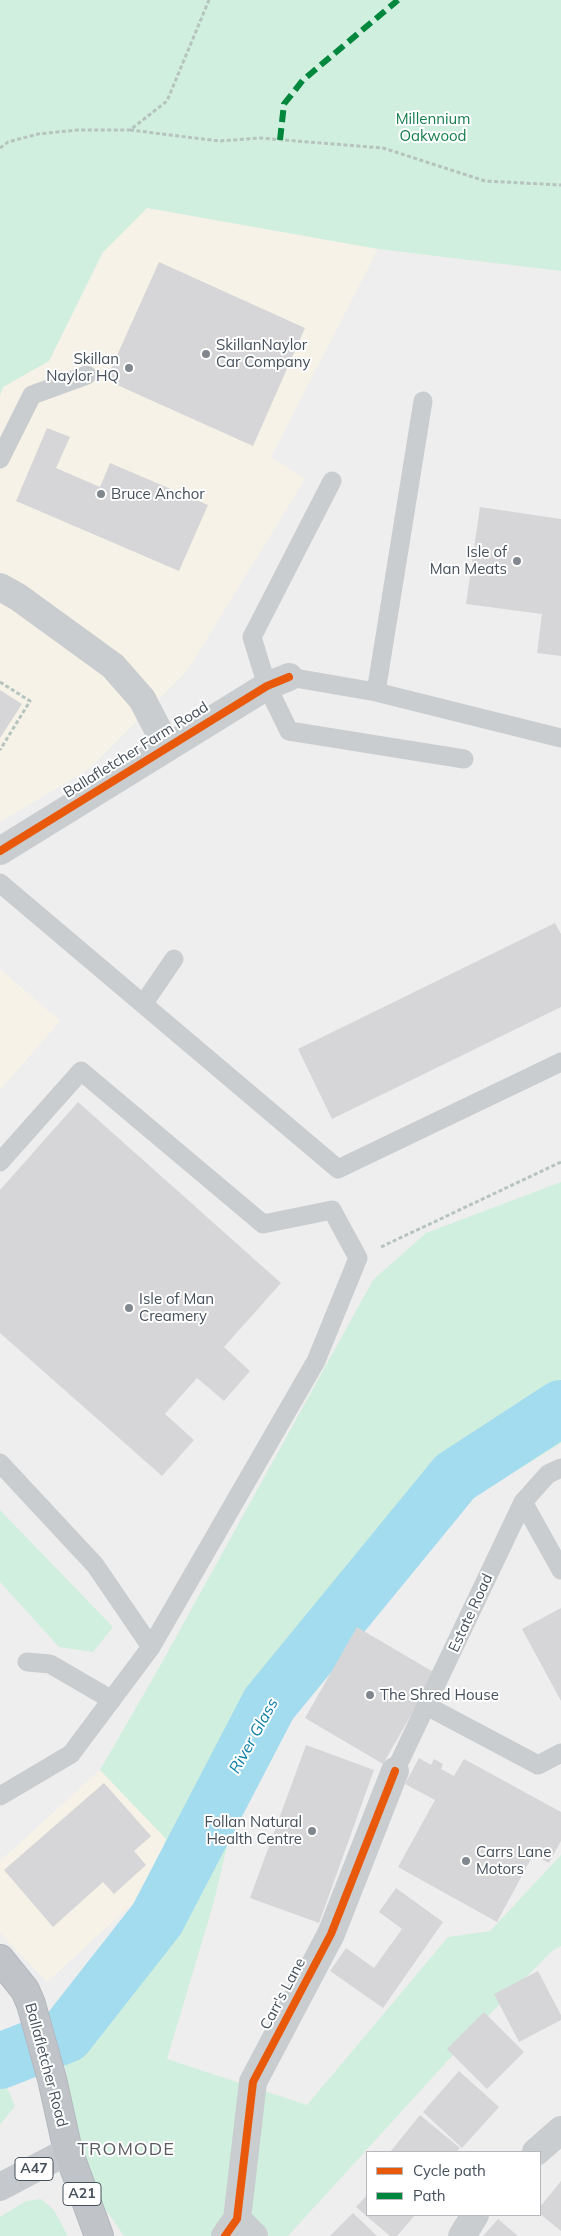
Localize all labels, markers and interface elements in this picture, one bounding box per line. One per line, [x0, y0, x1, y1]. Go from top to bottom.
park label: Millennium Oakwood [396, 110, 470, 145]
place label: SkillanNaylor Car Company [216, 336, 311, 371]
marker: SkillanNaylor Car Company [200, 348, 212, 360]
place label: Skillan Naylor HQ [46, 350, 119, 385]
marker: Skillan Naylor HQ [123, 362, 135, 374]
place label: Bruce Anchor [111, 485, 205, 503]
marker: Bruce Anchor [95, 488, 107, 500]
place label: Isle of Man Meats [430, 543, 507, 578]
marker: Isle of Man Meats [511, 555, 523, 567]
street label: Ballafletcher Farm Road [60, 698, 212, 802]
place label: Isle of Man Creamery [139, 1290, 214, 1325]
marker: Isle of Man Creamery [123, 1302, 135, 1314]
street label: Estate Road [445, 1571, 497, 1655]
place label: The Shred House [380, 1686, 499, 1704]
marker: The Shred House [364, 1689, 376, 1701]
water label: River Glass [226, 1695, 282, 1777]
place label: Follan Natural Health Centre [204, 1813, 302, 1848]
marker: Follan Natural Health Centre [306, 1825, 318, 1837]
place label: Carrs Lane Motors [476, 1843, 551, 1878]
marker: Carrs Lane Motors [460, 1855, 472, 1867]
street label: Carr's Lane [257, 1955, 309, 2033]
street label: Ballafletcher Road [21, 2001, 71, 2129]
district label: TROMODE [76, 2139, 176, 2161]
legend [366, 2151, 541, 2216]
road number: A47 [15, 2158, 53, 2180]
text: Cycle path [413, 2161, 486, 2180]
road number: A21 [63, 2182, 101, 2206]
text: Path [413, 2186, 445, 2205]

